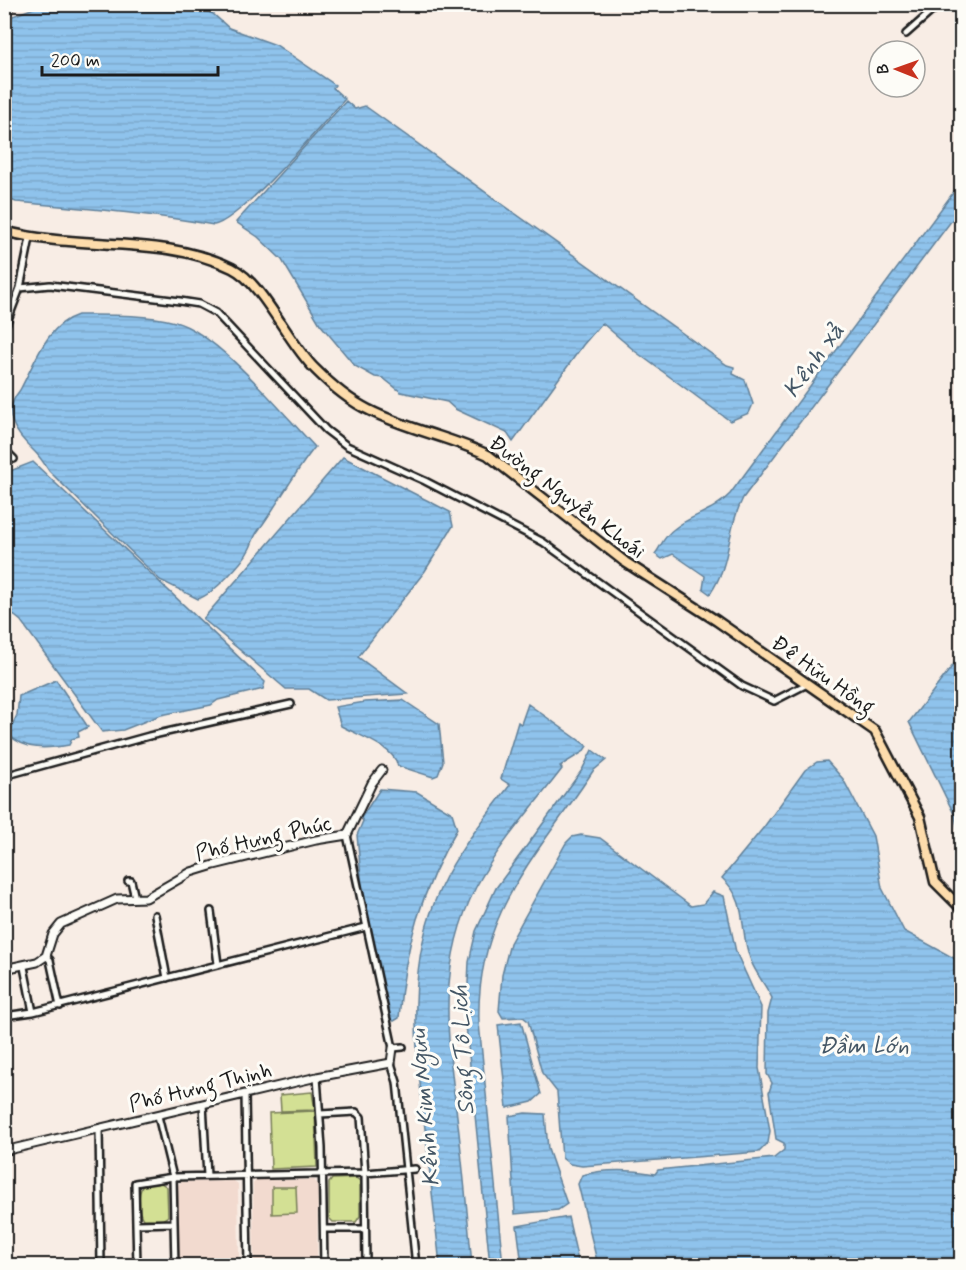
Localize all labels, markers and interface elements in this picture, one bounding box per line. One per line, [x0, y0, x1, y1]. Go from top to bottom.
scale bar [42, 39, 218, 77]
north arrow [867, 39, 927, 99]
text: 200 m [51, 49, 100, 73]
text: B [873, 64, 894, 74]
water label: Kênh xả [777, 317, 852, 405]
street label: Đường Nguyễn Khoái [481, 429, 651, 568]
street label: Đê Hữu Hồng [764, 630, 880, 724]
street label: Phố Hưng Phúc [193, 810, 335, 871]
water label: Sông Tô Lịch [445, 984, 485, 1116]
water label: Kênh Kim Ngưu [403, 1027, 450, 1188]
water label: Đầm Lớn [819, 1031, 909, 1062]
street label: Phố Hưng Thịnh [126, 1057, 276, 1122]

